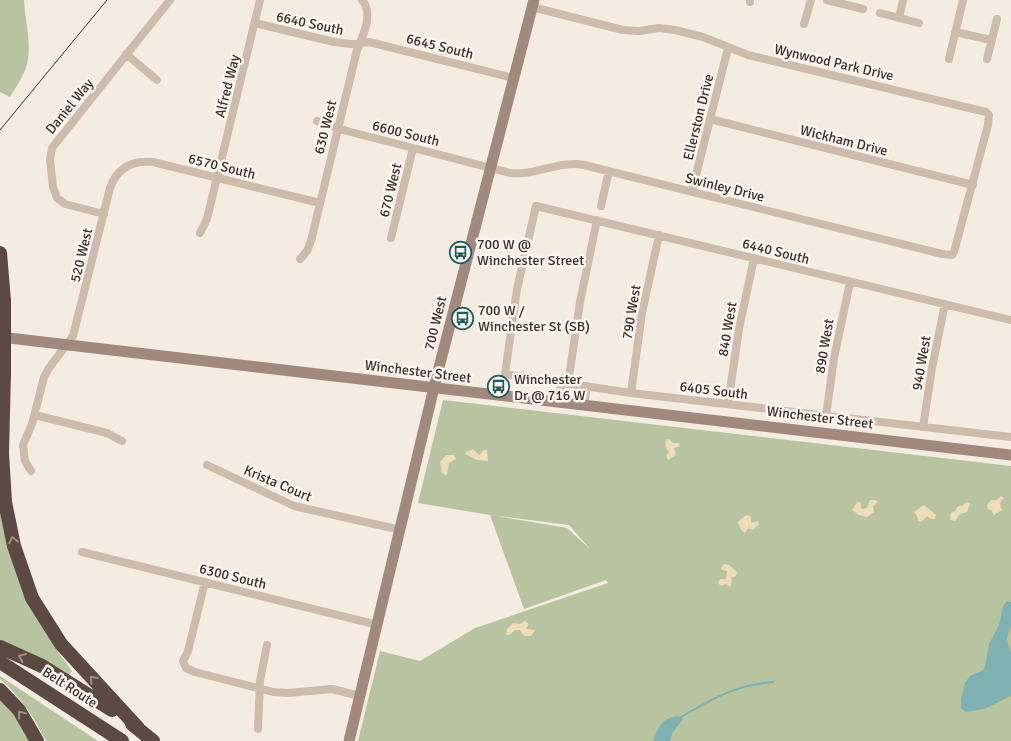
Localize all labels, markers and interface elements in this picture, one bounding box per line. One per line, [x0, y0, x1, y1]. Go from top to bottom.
street label: 6640 South [275, 8, 345, 39]
street label: 6645 South [405, 30, 475, 63]
street label: Wynwood Park Drive [772, 40, 895, 85]
street label: Alfred Way [211, 52, 244, 120]
street label: Ellerston Drive [680, 72, 717, 162]
street label: Daniel Way [42, 75, 97, 138]
street label: 630 West [311, 98, 340, 156]
street label: 6600 South [371, 117, 441, 150]
street label: Wickham Drive [798, 121, 889, 160]
street label: 6570 South [187, 150, 257, 183]
street label: 670 West [376, 161, 405, 219]
street label: Swinley Drive [684, 169, 766, 206]
street label: 520 West [67, 226, 96, 284]
street label: 6440 South [741, 235, 811, 268]
place label: 700 W @ Winchester Street [477, 236, 584, 269]
bus stop icon: 700 W @ Winchester Street [449, 240, 473, 264]
street label: 790 West [618, 283, 645, 341]
street label: 700 West [421, 294, 450, 352]
street label: 840 West [714, 300, 741, 358]
place label: 700 W / Winchester St (SB) [478, 302, 590, 335]
bus stop icon: 700 W / Winchester St (SB) [450, 306, 474, 330]
street label: 890 West [811, 317, 838, 375]
street label: 940 West [908, 334, 935, 392]
street label: Winchester Street [364, 357, 472, 386]
place label: Winchester Dr @ 716 W [514, 371, 585, 404]
bus stop icon: Winchester Dr @ 716 W [486, 375, 510, 399]
street label: 6405 South [679, 378, 749, 403]
street label: Winchester Street [766, 403, 874, 432]
street label: Krista Court [241, 461, 315, 505]
one-way arrow [8, 536, 19, 545]
street label: 6300 South [198, 560, 268, 593]
one-way arrow [18, 653, 27, 663]
street label: Belt Route [39, 663, 100, 712]
one-way arrow [90, 676, 99, 685]
one-way arrow [18, 711, 26, 720]

